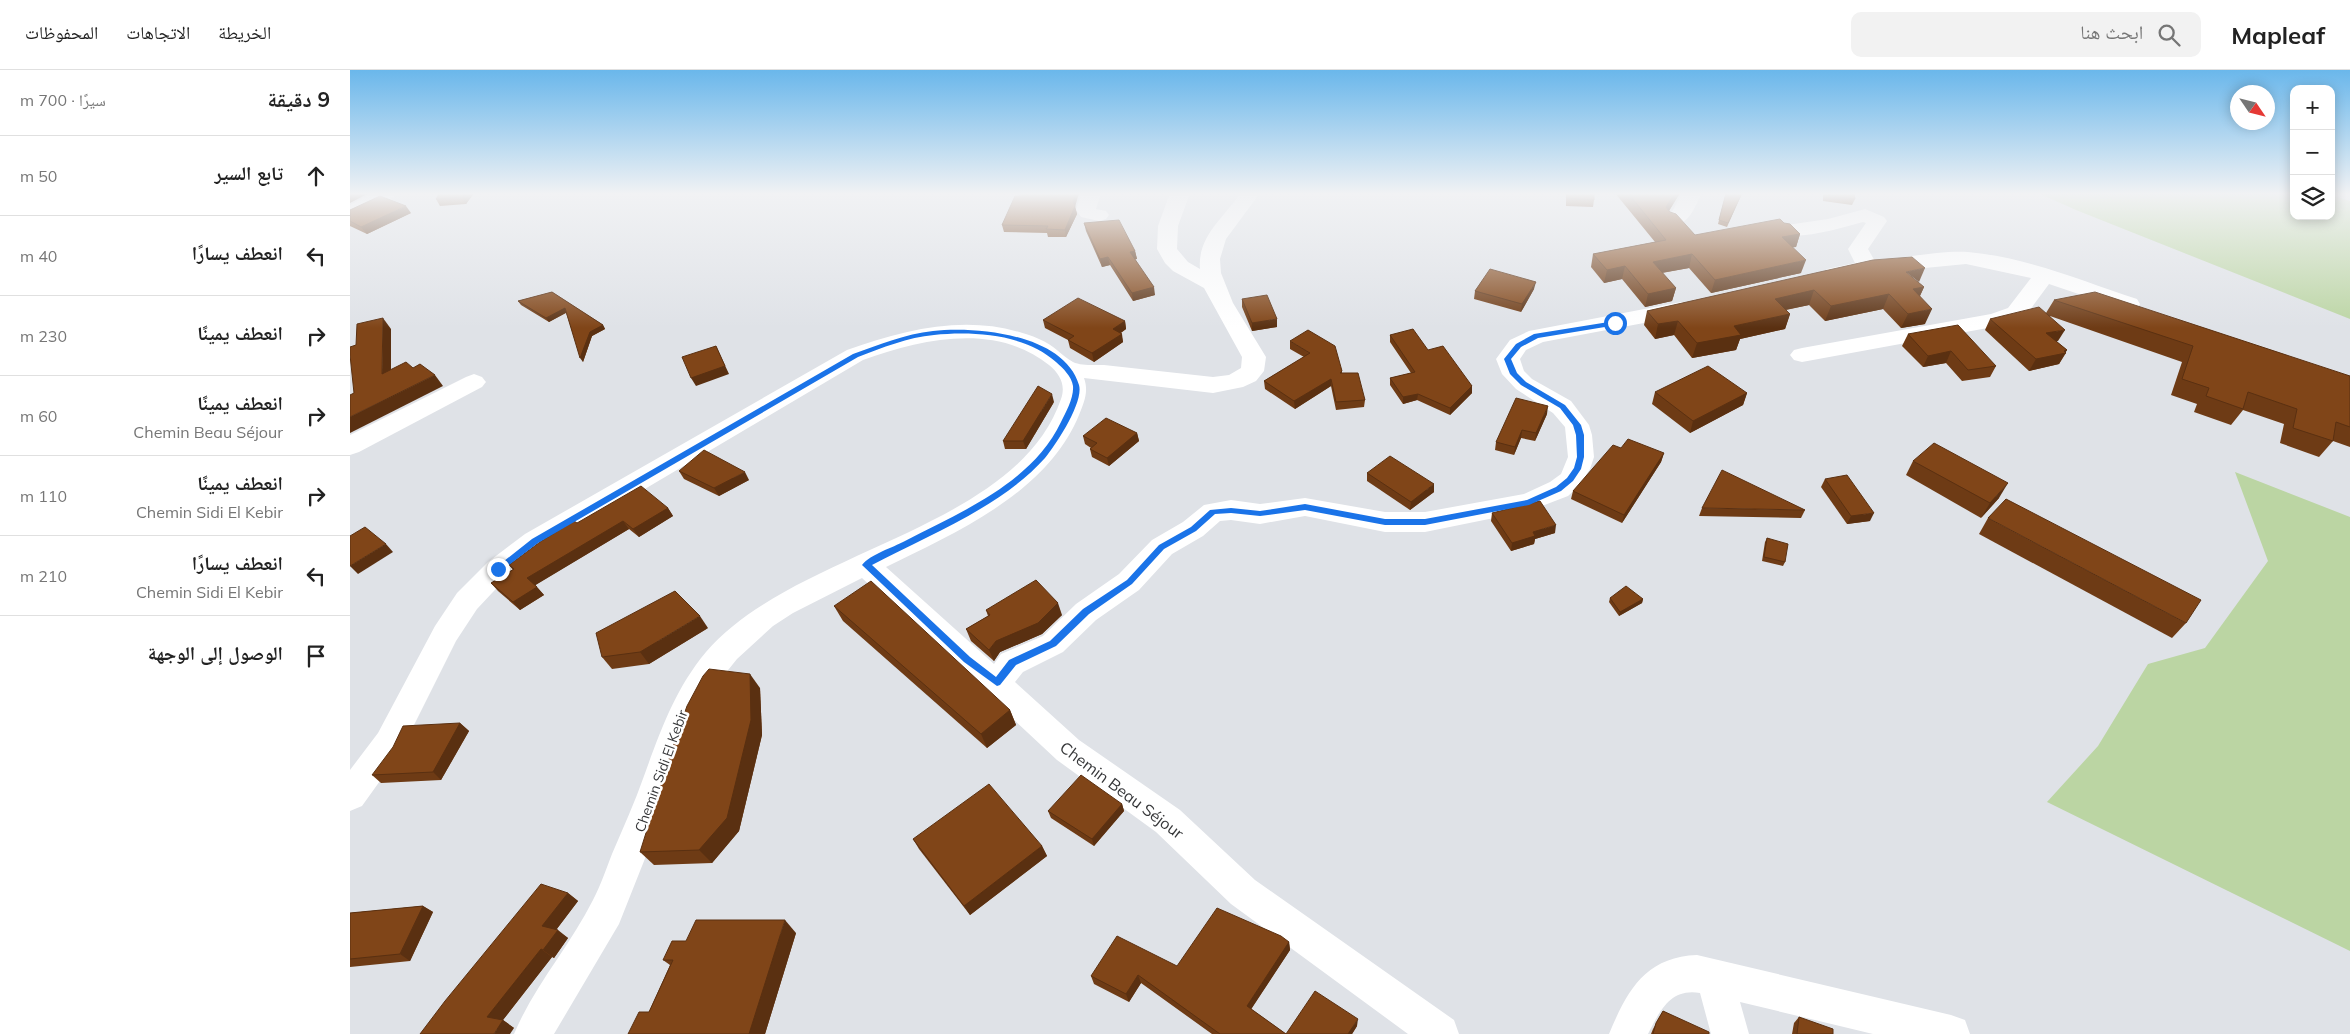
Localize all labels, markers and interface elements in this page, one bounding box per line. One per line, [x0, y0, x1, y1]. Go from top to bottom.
search box [1851, 12, 2201, 57]
text: ابحث هنا [2080, 20, 2143, 44]
text: Mapleaf [2231, 20, 2325, 50]
text: المحفوظات [25, 21, 98, 44]
text: الاتجاهات [126, 21, 190, 44]
text: الخريطة [218, 21, 271, 44]
icon: search [2155, 21, 2183, 49]
north arrow [2230, 85, 2275, 130]
map controls [2290, 85, 2335, 220]
button: + [2290, 85, 2335, 130]
text: 9 دقيقة [268, 86, 330, 112]
text: سيرًا · 700 m [20, 90, 106, 110]
button: − [2290, 130, 2335, 175]
text: تابع السير [214, 161, 283, 185]
icon: ahead [302, 162, 330, 190]
text: 50 m [20, 166, 57, 186]
button: layers [2290, 175, 2335, 220]
text: انعطف يسارًا [192, 241, 283, 265]
icon: left [302, 242, 330, 270]
text: 40 m [20, 246, 57, 266]
route start [1604, 312, 1627, 335]
text: انعطف يمينًا [197, 321, 283, 345]
icon: right [302, 322, 330, 350]
text: 230 m [20, 326, 67, 346]
text: انعطف يمينًا [197, 391, 283, 415]
icon: right [302, 402, 330, 430]
text: 60 m [20, 406, 57, 426]
text: Chemin Beau Séjour [133, 422, 283, 442]
text: انعطف يمينًا [197, 471, 283, 495]
icon: right [302, 482, 330, 510]
text: 110 m [20, 486, 67, 506]
text: Chemin Sidi El Kebir [136, 502, 283, 522]
text: انعطف يسارًا [192, 551, 283, 575]
route end [487, 558, 510, 581]
icon: left [302, 562, 330, 590]
text: 210 m [20, 566, 67, 586]
text: Chemin Sidi El Kebir [136, 582, 283, 602]
text: الوصول إلى الوجهة [148, 641, 283, 665]
icon: arrive [302, 642, 330, 670]
street label: Chemin Sidi El Kebir [631, 707, 692, 835]
street label: Chemin Beau Séjour [1056, 737, 1188, 843]

